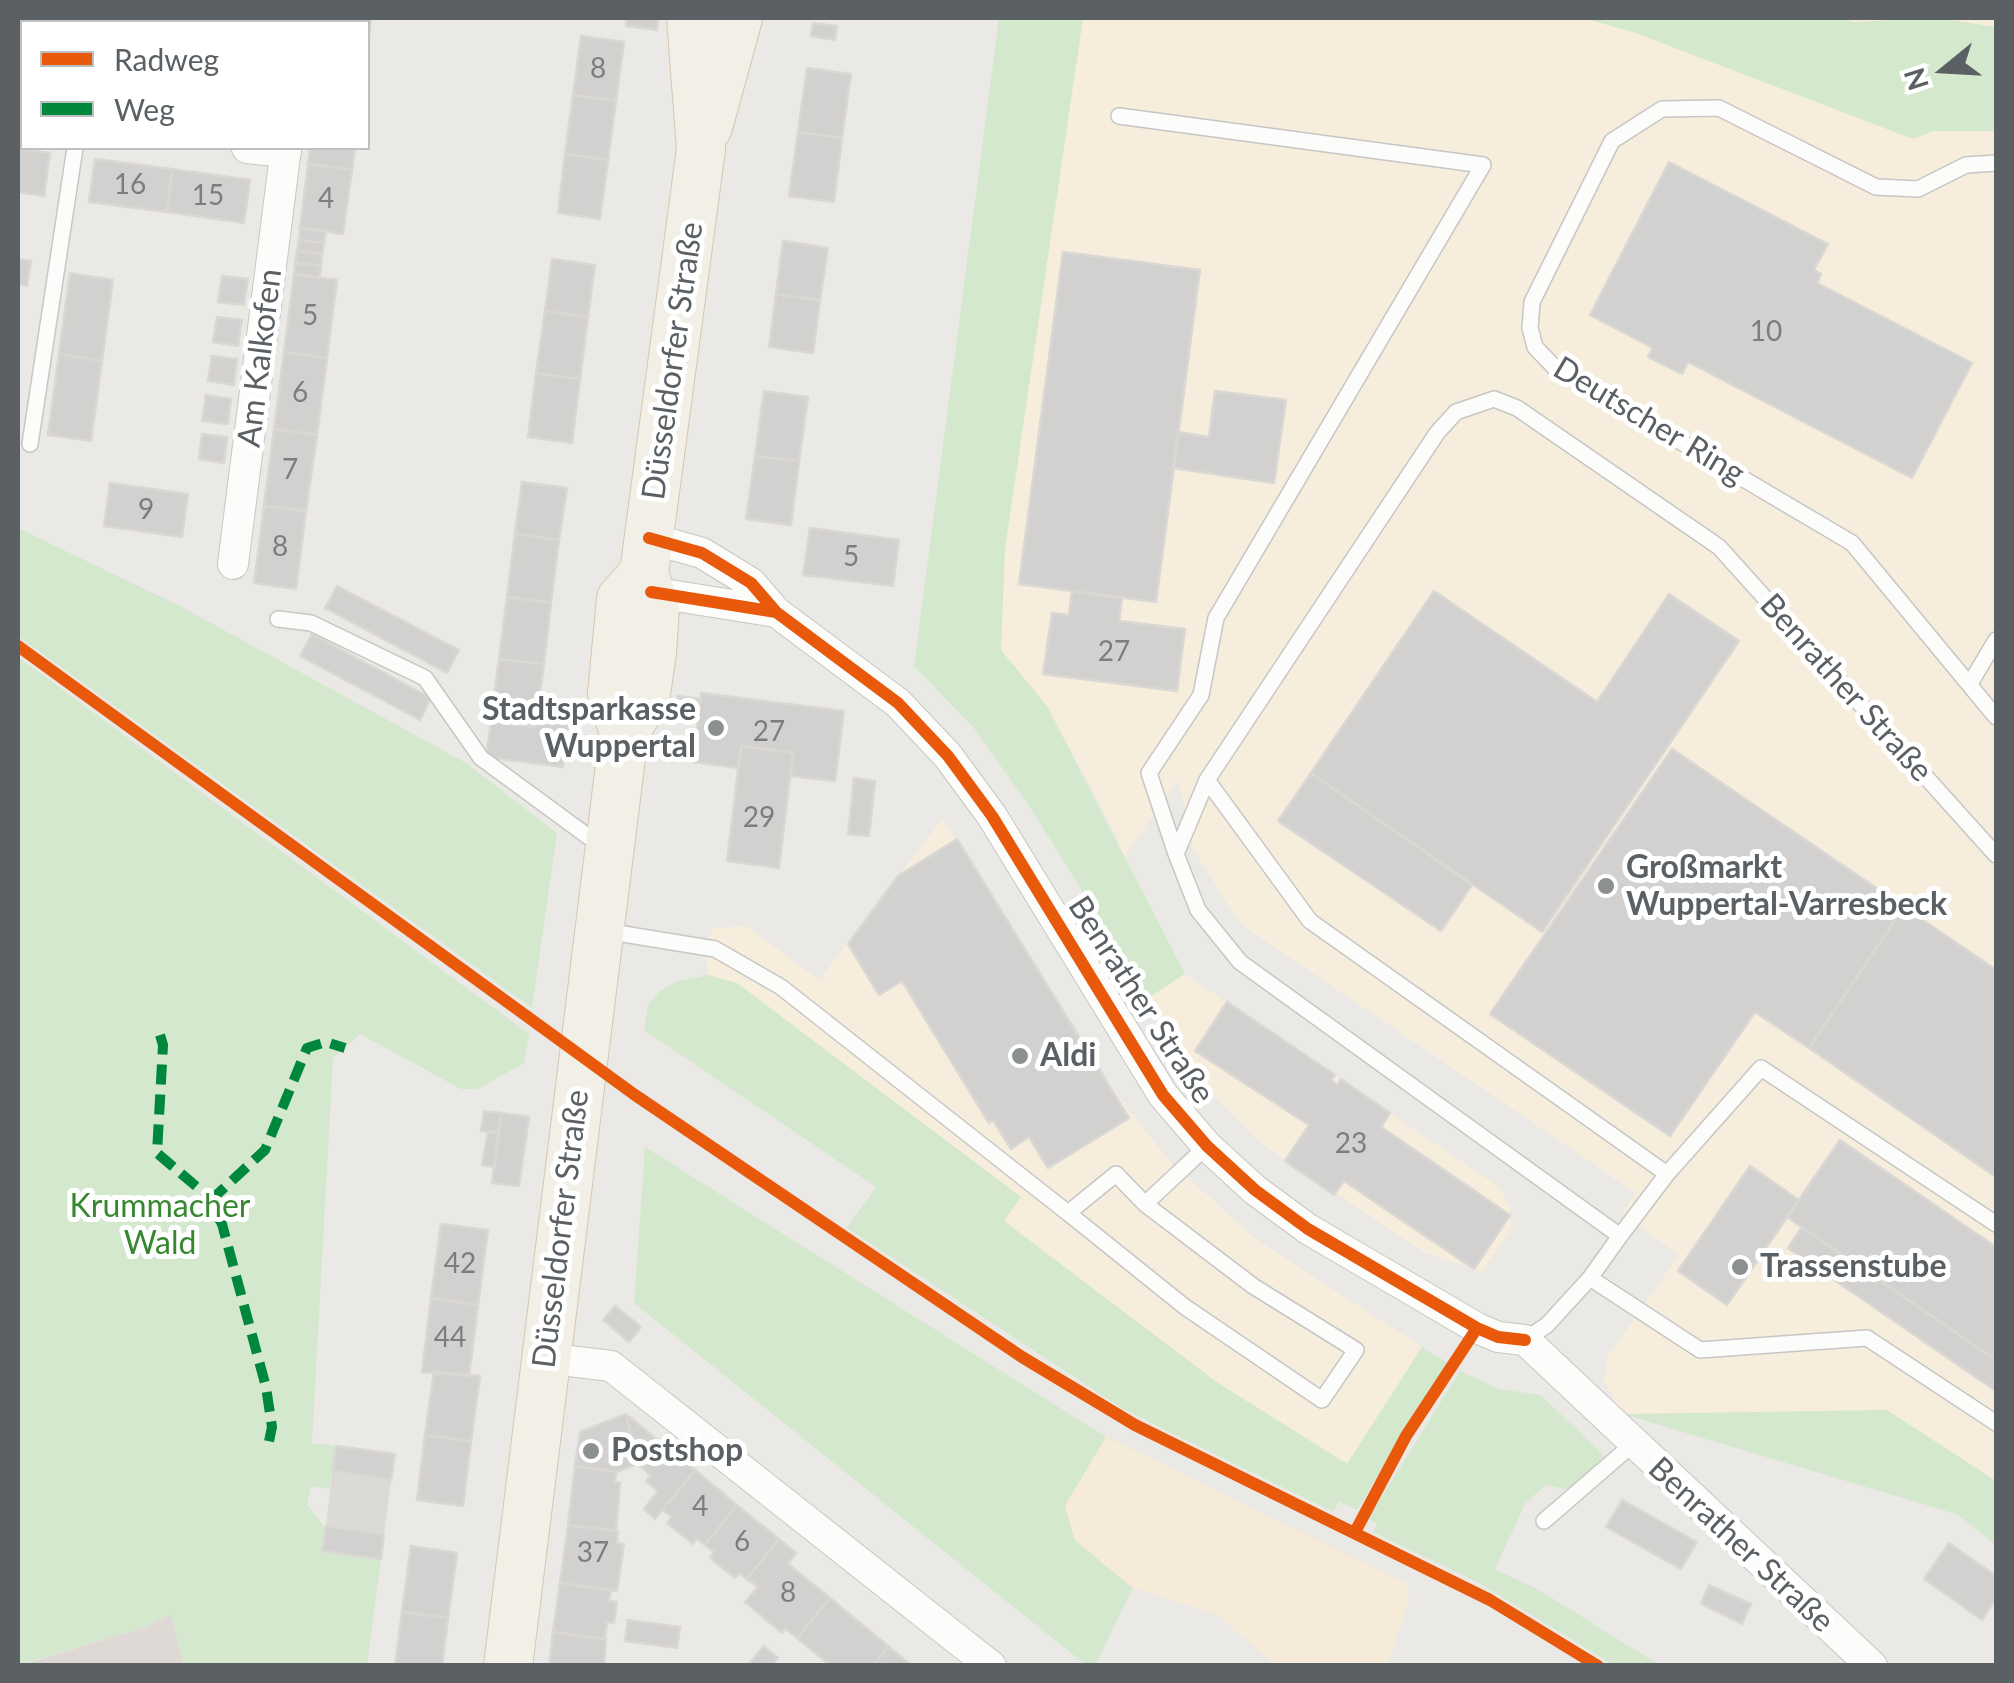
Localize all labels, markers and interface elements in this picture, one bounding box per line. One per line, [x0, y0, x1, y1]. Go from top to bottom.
legend [20, 20, 370, 150]
north arrow [1894, 20, 1994, 120]
text: Radweg [114, 41, 219, 77]
house number: 8 [590, 52, 606, 86]
text: N [1896, 64, 1935, 95]
text: Weg [114, 91, 175, 127]
house number: 16 [114, 168, 146, 202]
house number: 15 [192, 179, 224, 213]
house number: 4 [318, 182, 334, 216]
street label: Düsseldorfer Straße [634, 220, 712, 502]
street label: Am Kalkofen [230, 267, 290, 449]
house number: 5 [302, 299, 318, 333]
house number: 10 [1750, 315, 1782, 349]
street label: Deutscher Ring [1547, 349, 1751, 493]
house number: 6 [292, 376, 308, 410]
house number: 7 [282, 453, 298, 487]
house number: 9 [138, 493, 154, 527]
house number: 8 [272, 530, 288, 564]
house number: 5 [843, 540, 859, 574]
street label: Benrather Straße [1752, 586, 1940, 790]
house number: 27 [1098, 635, 1130, 669]
place label: Stadtsparkasse Wuppertal [482, 691, 696, 766]
house number: 27 [753, 715, 785, 749]
marker: Stadtsparkasse Wuppertal [705, 717, 727, 739]
house number: 29 [743, 801, 775, 835]
place label: Großmarkt Wuppertal-Varresbeck [1626, 849, 1947, 924]
marker: Großmarkt Wuppertal-Varresbeck [1595, 875, 1617, 897]
street label: Benrather Straße [1060, 889, 1222, 1111]
place label: Aldi [1040, 1037, 1096, 1075]
marker: Aldi [1009, 1045, 1031, 1067]
street label: Düsseldorfer Straße [525, 1088, 597, 1370]
house number: 23 [1335, 1127, 1367, 1161]
park label: Krummacher Wald [70, 1188, 250, 1263]
house number: 42 [444, 1247, 476, 1281]
place label: Trassenstube [1760, 1248, 1946, 1286]
marker: Trassenstube [1729, 1256, 1751, 1278]
house number: 44 [434, 1321, 466, 1355]
place label: Postshop [611, 1432, 743, 1470]
marker: Postshop [580, 1440, 602, 1462]
street label: Benrather Straße [1640, 1449, 1842, 1641]
house number: 4 [692, 1490, 708, 1524]
house number: 6 [734, 1525, 750, 1559]
house number: 37 [577, 1536, 609, 1570]
house number: 8 [780, 1576, 796, 1610]

